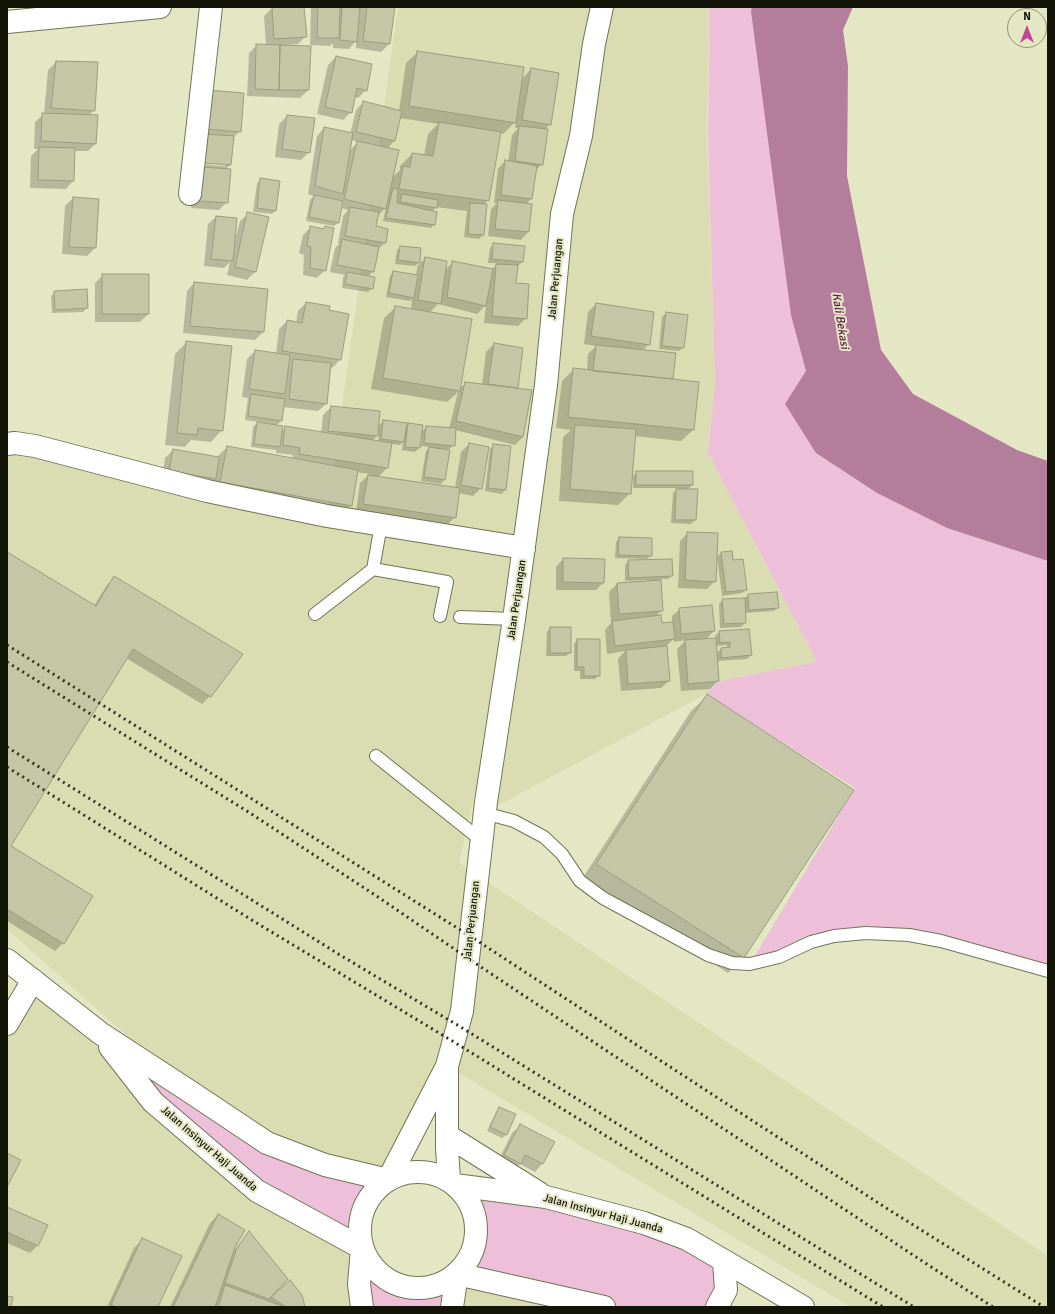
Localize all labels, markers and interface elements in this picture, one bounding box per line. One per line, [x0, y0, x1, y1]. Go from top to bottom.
north arrow [1007, 8, 1047, 48]
text: N [1023, 10, 1031, 23]
street label: Jalan Perjuangan [546, 238, 566, 320]
water label: Kali Bekasi [828, 292, 852, 350]
street label: Jalan Perjuangan [505, 559, 529, 641]
street label: Jalan Perjuangan [461, 880, 483, 962]
street label: Jalan Insinyur Haji Juanda [158, 1104, 260, 1194]
street label: Jalan Insinyur Haji Juanda [542, 1192, 664, 1236]

